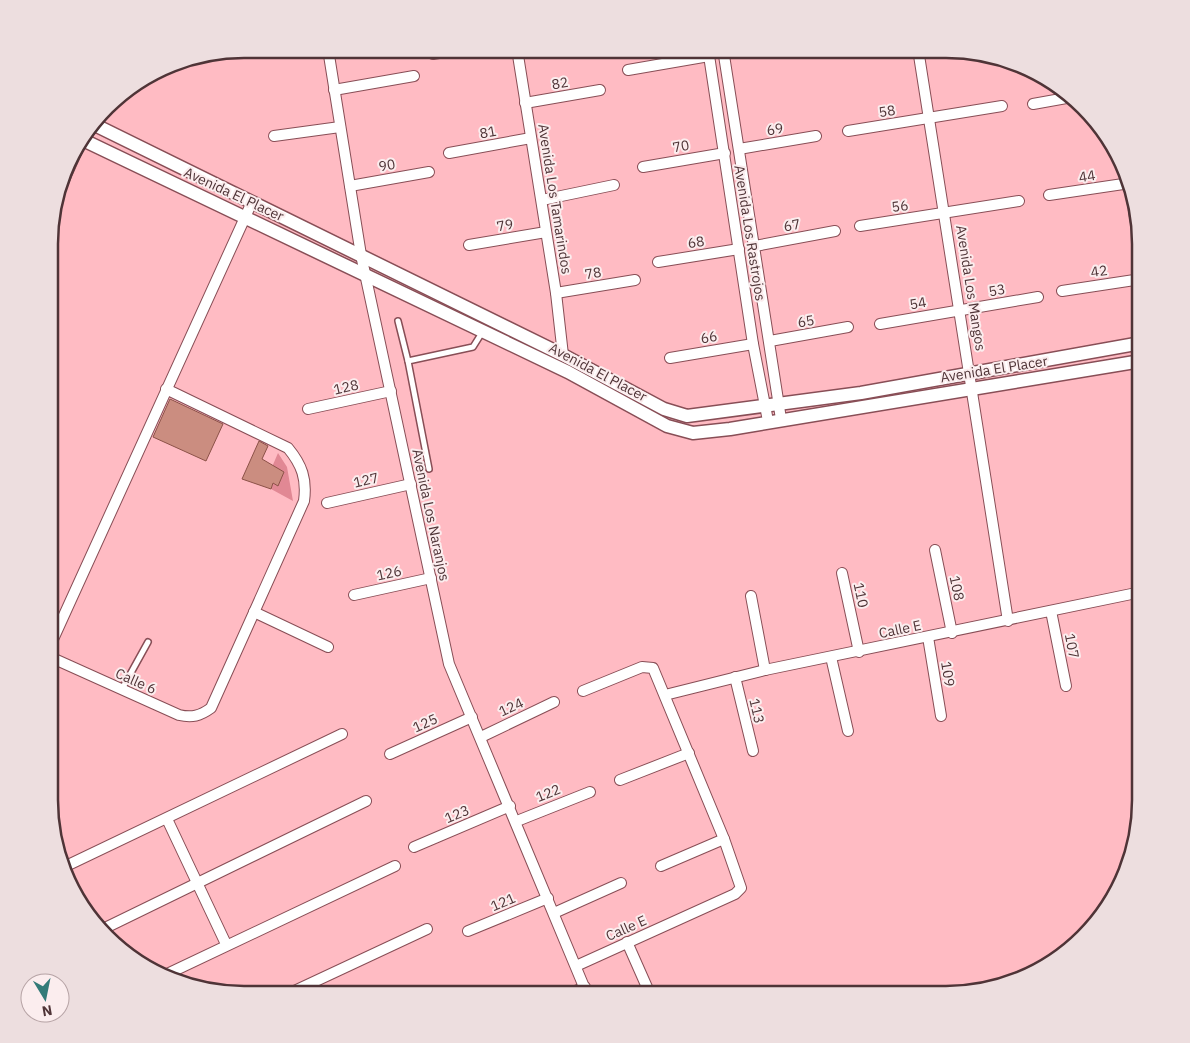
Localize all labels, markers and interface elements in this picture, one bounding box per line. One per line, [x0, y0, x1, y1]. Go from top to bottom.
street label: 82 [550, 73, 570, 93]
street label: 58 [877, 101, 897, 121]
street label: 69 [765, 119, 785, 139]
street label: 81 [478, 122, 498, 142]
street label: Avenida Los Tamarindos [534, 123, 576, 276]
street label: 70 [671, 136, 691, 156]
street label: 90 [377, 155, 397, 175]
street label: Avenida El Placer [181, 163, 287, 225]
street label: Avenida Los Rastrojos [730, 164, 770, 302]
street label: 44 [1077, 166, 1097, 186]
street label: 56 [890, 196, 910, 216]
street label: 79 [495, 215, 515, 235]
street label: 67 [782, 215, 802, 235]
street label: Avenida Los Mangos [952, 224, 990, 352]
street label: 68 [686, 232, 706, 252]
street label: 42 [1089, 261, 1109, 281]
street label: 78 [583, 263, 603, 283]
street label: 53 [987, 280, 1007, 300]
street label: 54 [908, 293, 928, 313]
street label: 65 [796, 311, 816, 331]
street label: 66 [699, 327, 719, 347]
street label: Avenida El Placer [546, 339, 650, 405]
street label: Avenida El Placer [939, 352, 1049, 386]
street label: 128 [332, 375, 360, 399]
street label: Avenida Los Naranjos [408, 447, 454, 583]
street label: 127 [352, 468, 380, 492]
street label: 126 [375, 562, 403, 584]
street label: 108 [946, 574, 968, 602]
street label: 110 [850, 581, 872, 609]
street label: Calle E [877, 616, 923, 642]
street label: 107 [1061, 632, 1083, 660]
street label: 109 [937, 660, 959, 688]
street label: Calle 6 [113, 664, 159, 698]
street label: 124 [496, 694, 526, 720]
street label: 113 [745, 697, 769, 725]
street label: 125 [410, 710, 440, 736]
street label: 122 [533, 780, 563, 806]
street label: 123 [442, 801, 472, 827]
street label: 121 [488, 889, 518, 915]
street label: Calle E [603, 911, 649, 945]
north arrow [20, 973, 70, 1023]
text: N [41, 1001, 54, 1021]

